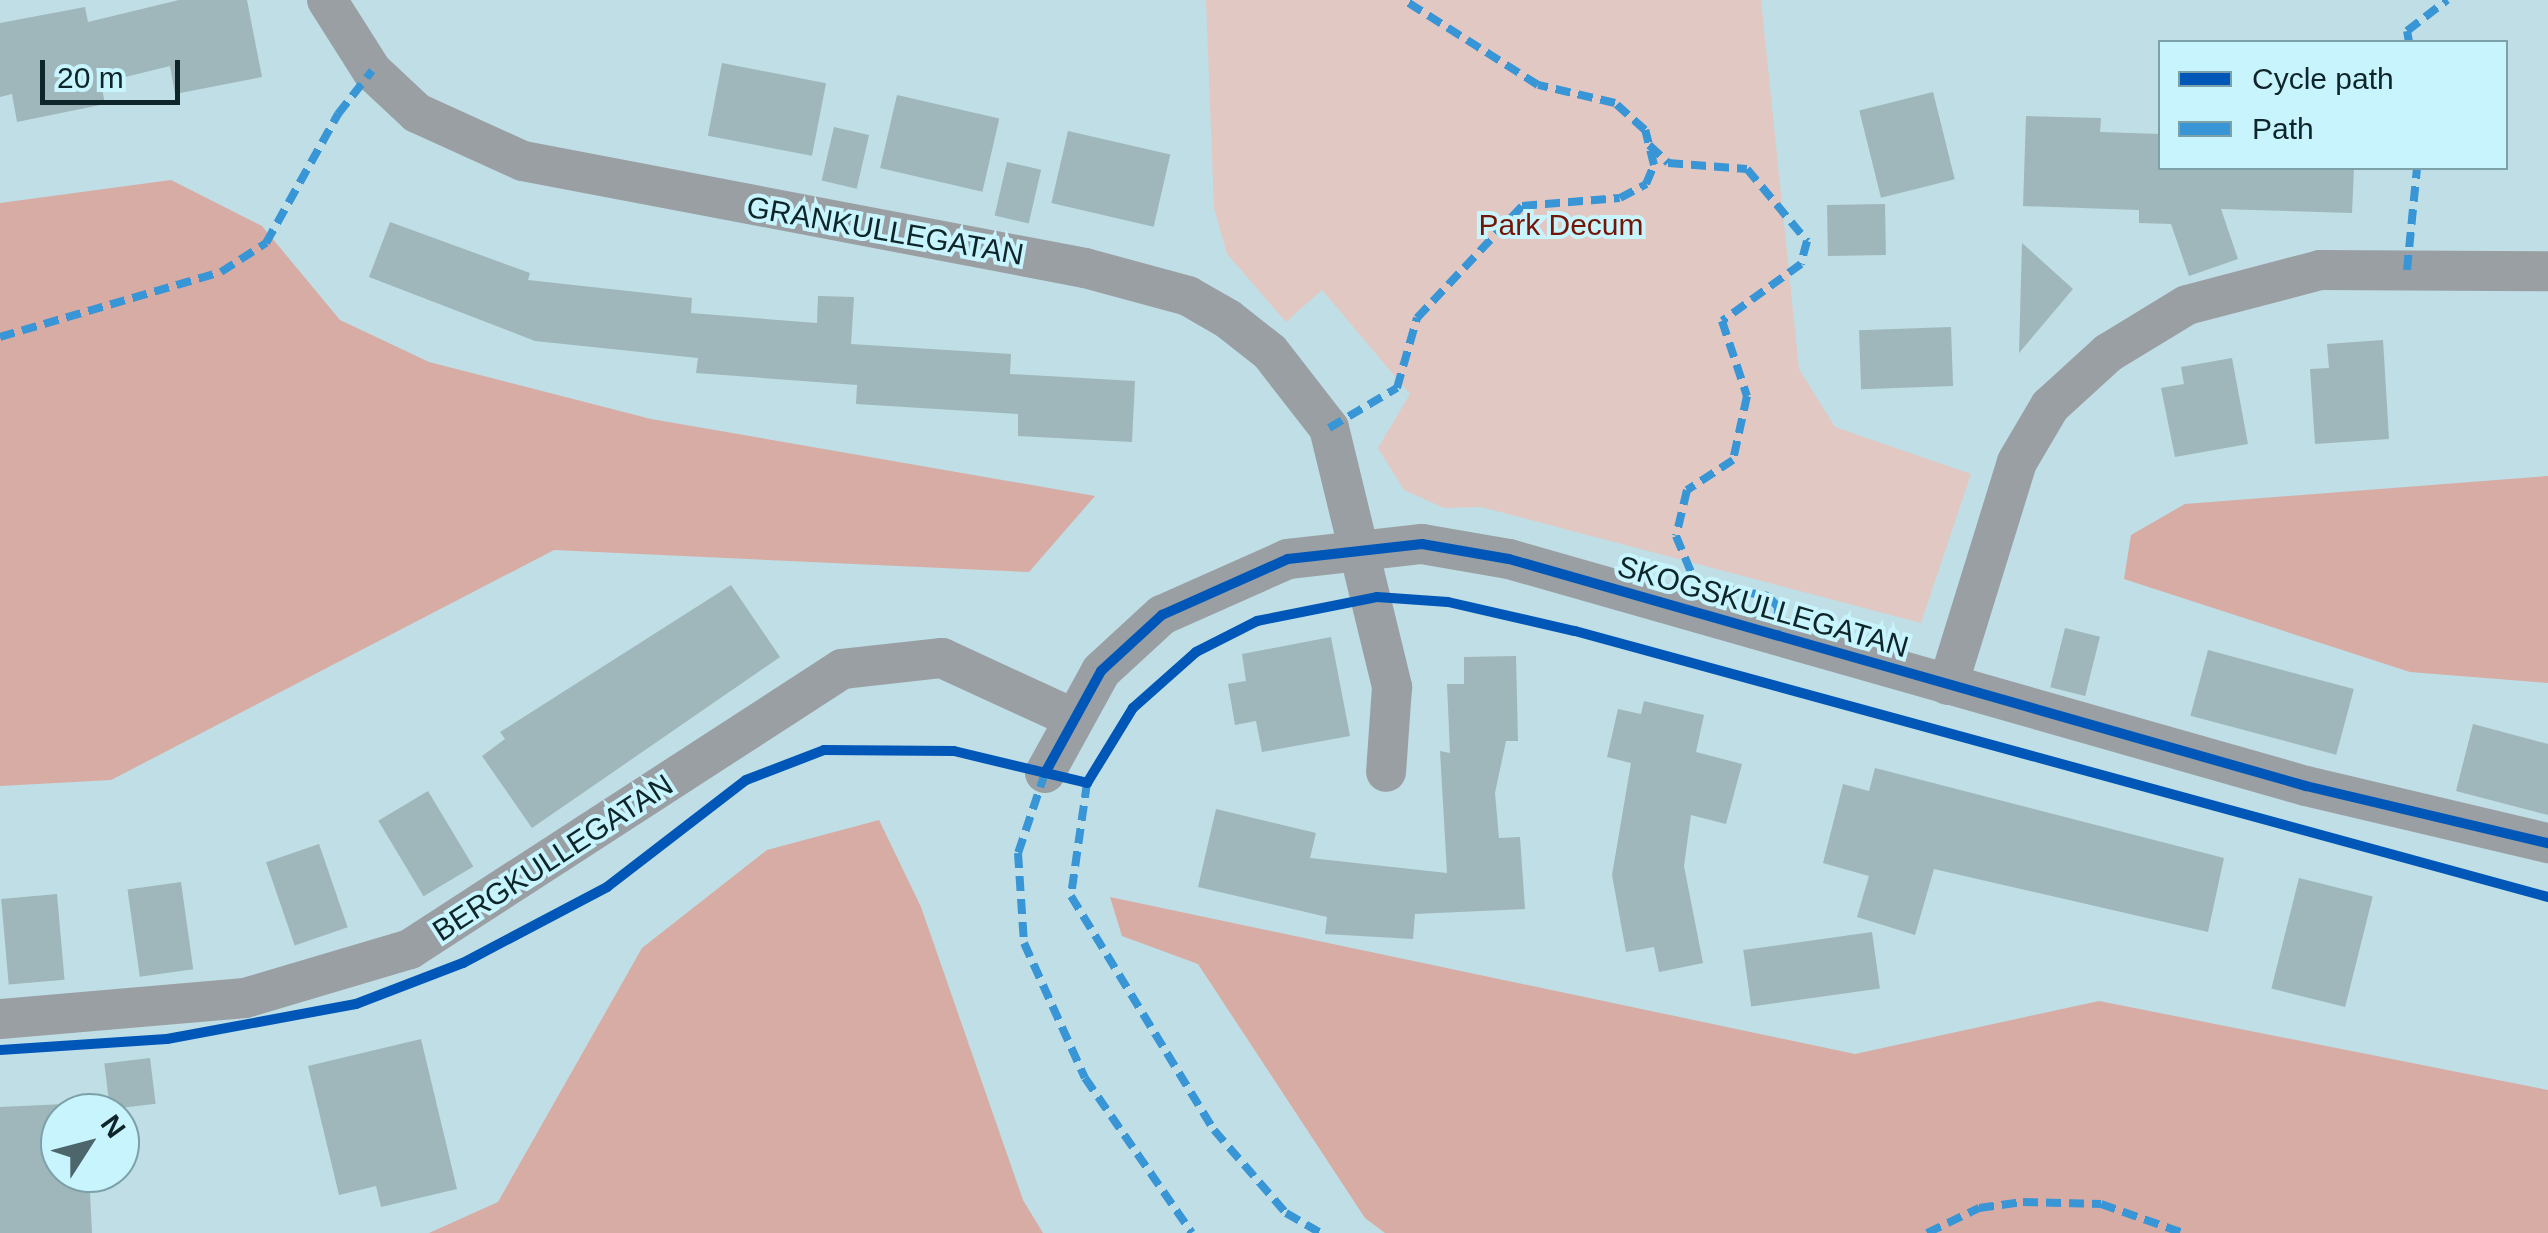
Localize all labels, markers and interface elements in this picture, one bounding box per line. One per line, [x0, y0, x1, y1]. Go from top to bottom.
scale bar [45, 40, 185, 102]
legend [2158, 40, 2508, 170]
text: 20 m [57, 61, 124, 94]
text: Cycle path [2252, 62, 2394, 95]
text: Path [2252, 112, 2314, 145]
street label: GRANKULLEGATAN [744, 189, 1026, 273]
park label: Park Decum [1478, 207, 1644, 243]
street label: SKOGSKULLEGATAN [1614, 548, 1912, 666]
street label: BERGKULLEGATAN [426, 767, 680, 949]
north arrow [40, 1093, 140, 1193]
text: N [95, 1109, 132, 1144]

